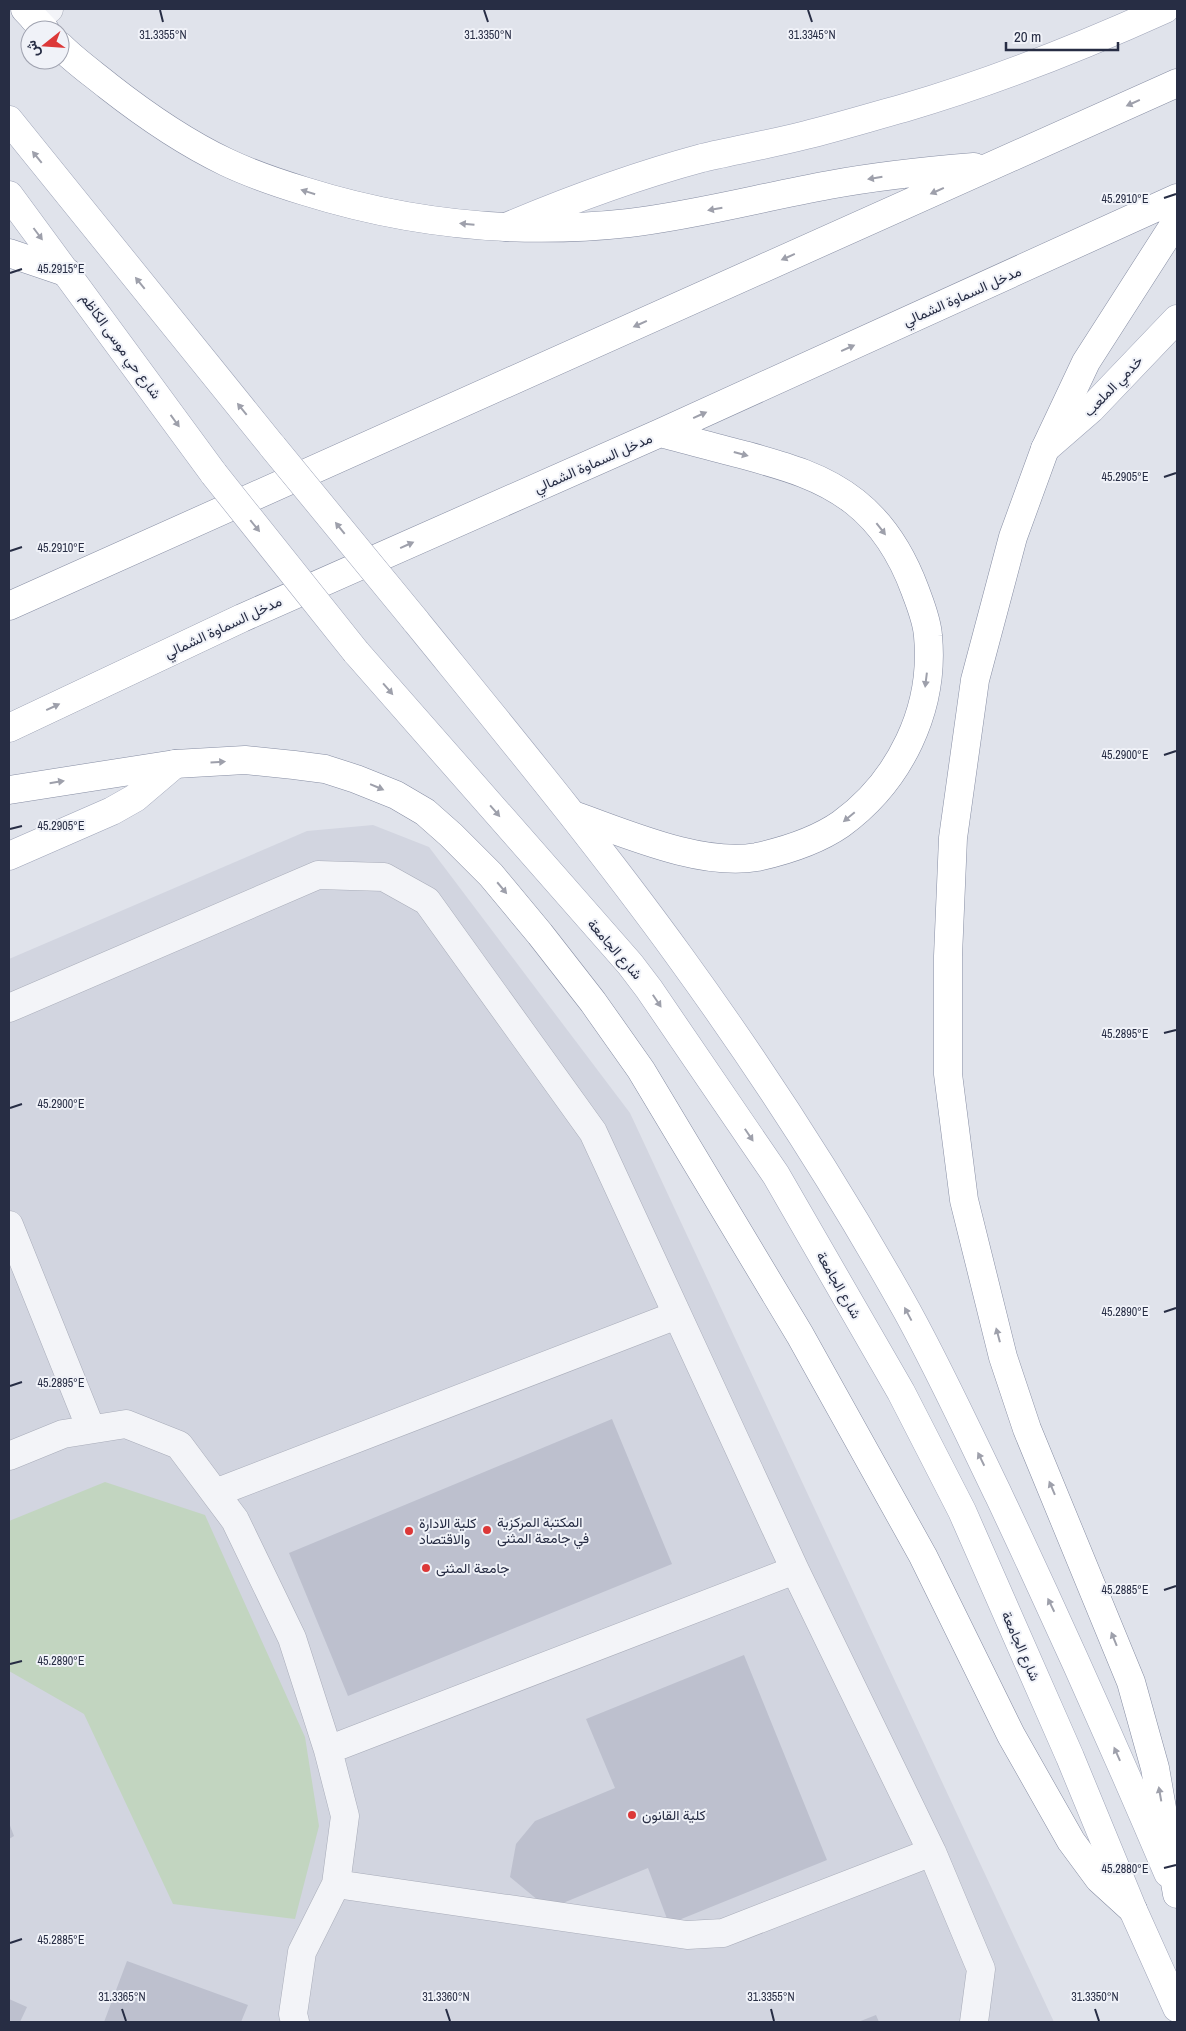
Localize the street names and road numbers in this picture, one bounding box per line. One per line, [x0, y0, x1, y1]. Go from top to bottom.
street label: مدخل السماوة الشمالي [900, 262, 1025, 333]
street label: شارع حي موسى الكاظم [74, 290, 165, 404]
street label: خدمي الملعب [1080, 352, 1149, 422]
street label: مدخل السماوة الشمالي [531, 429, 656, 500]
street label: مدخل السماوة الشمالي [161, 592, 286, 665]
street label: شارع الجامعة [582, 915, 646, 984]
street label: شارع الجامعة [811, 1248, 865, 1323]
street label: شارع الجامعة [996, 1608, 1044, 1685]

